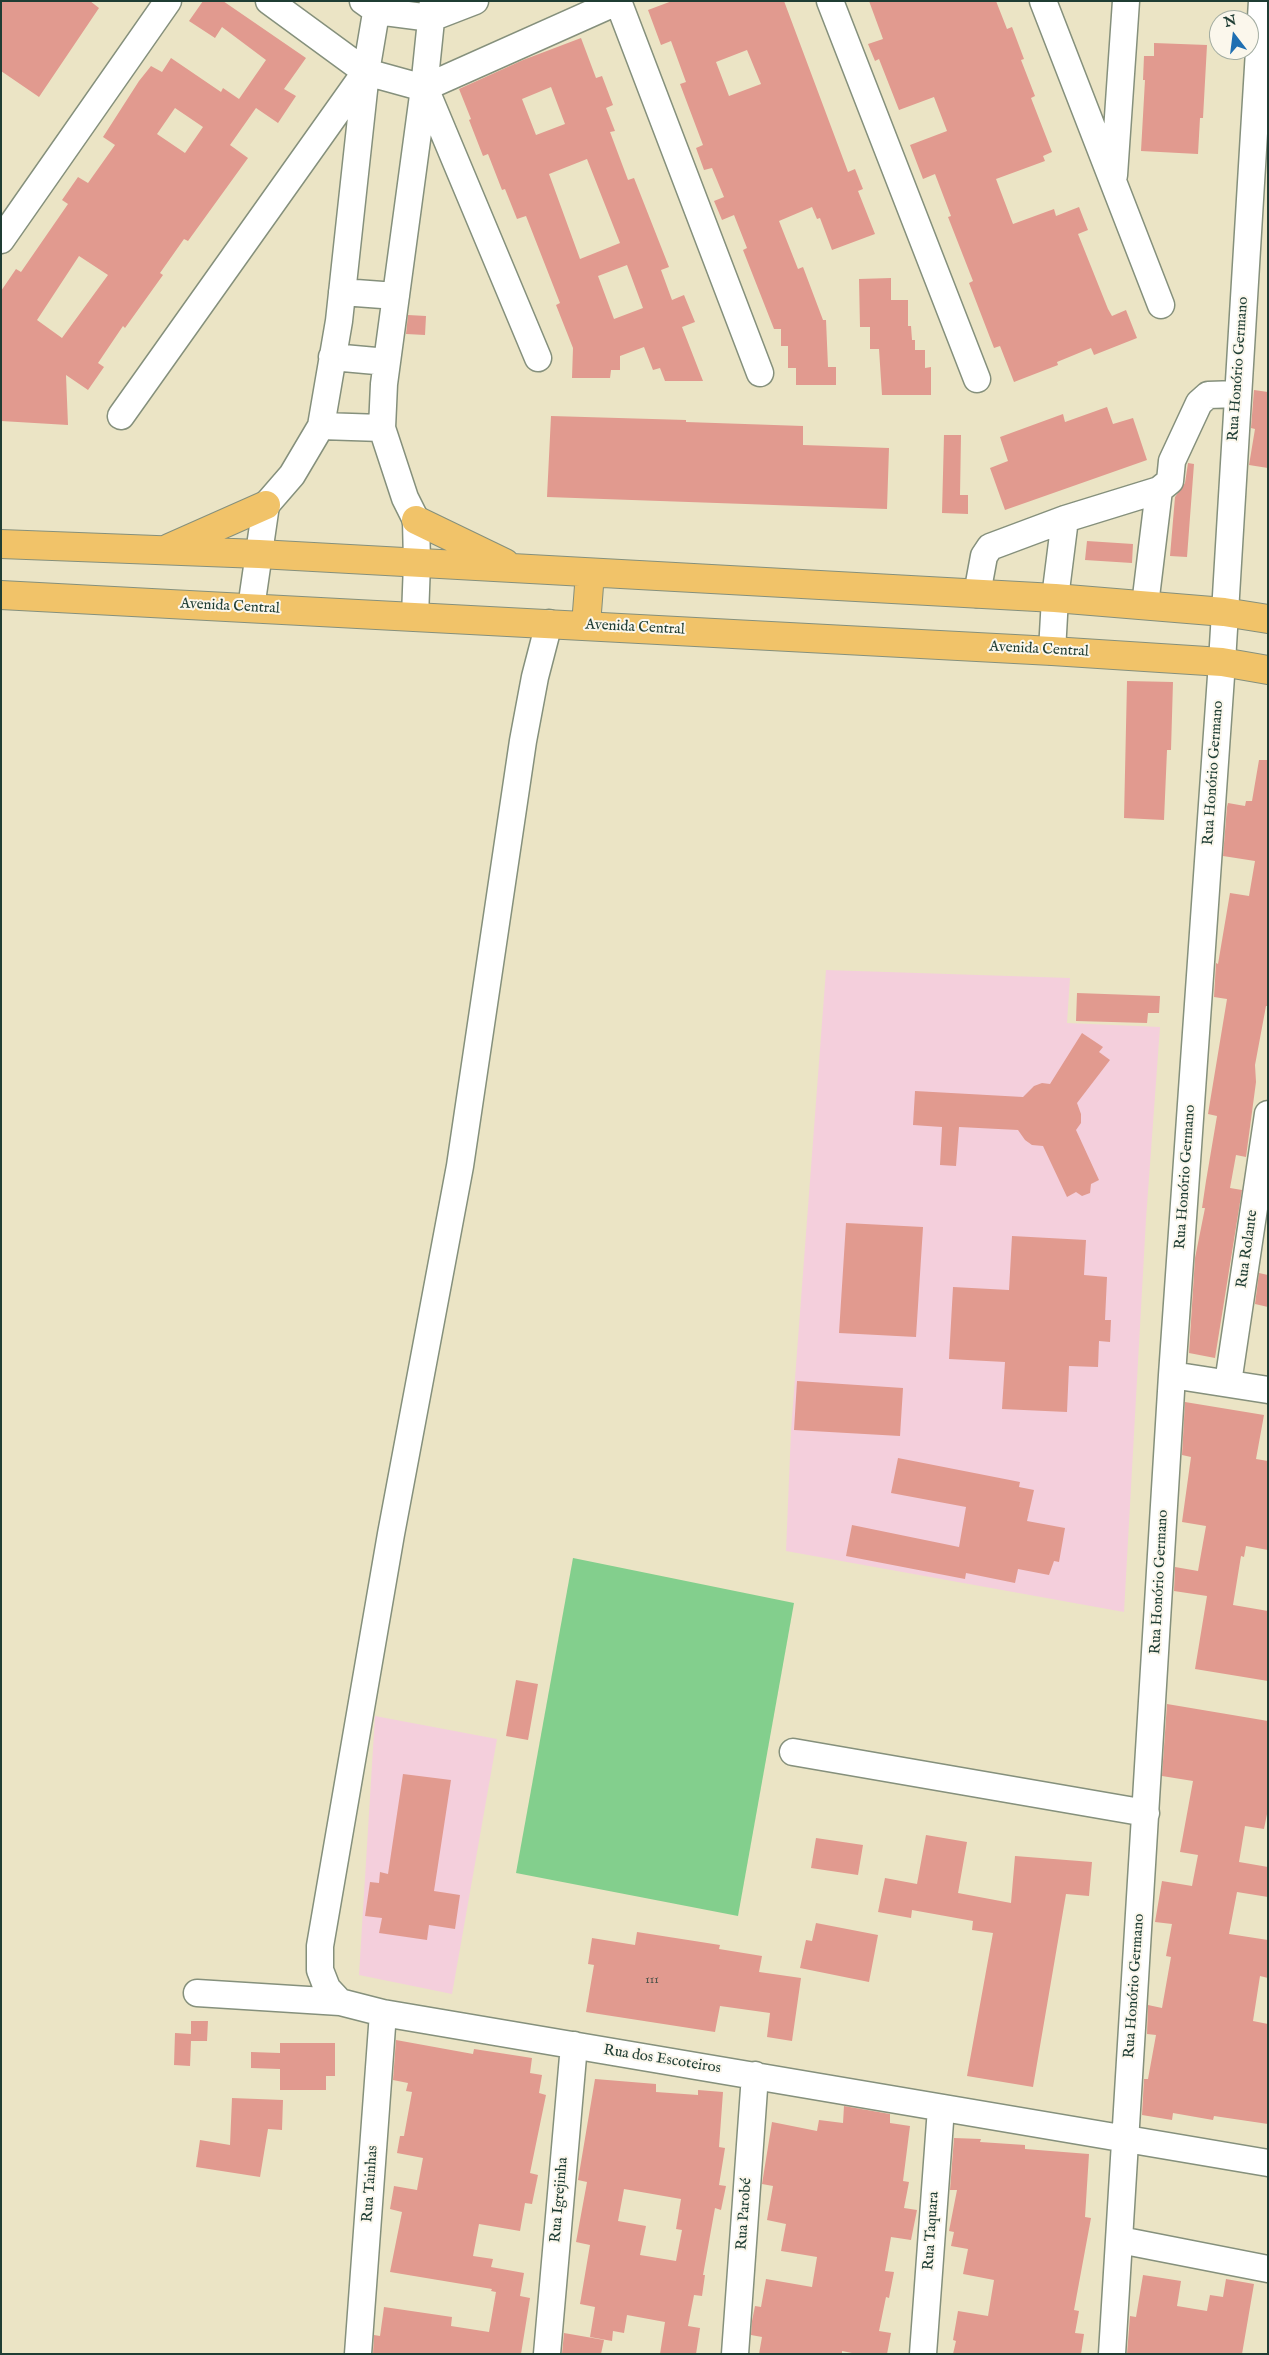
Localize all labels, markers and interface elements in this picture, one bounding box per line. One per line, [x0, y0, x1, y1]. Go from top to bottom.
north arrow [1209, 10, 1259, 60]
text: N [1222, 11, 1239, 32]
street label: Rua Honório Germano [1225, 296, 1253, 442]
street label: Avenida Central [180, 595, 280, 619]
street label: Avenida Central [585, 616, 685, 640]
street label: Avenida Central [989, 638, 1089, 662]
street label: Rua Honório Germano [1200, 700, 1228, 846]
street label: Rua Honório Germano [1172, 1104, 1200, 1250]
street label: Rua Rolante [1234, 1209, 1262, 1289]
street label: Rua Honório Germano [1147, 1509, 1173, 1655]
street label: Rua Honório Germano [1121, 1913, 1149, 2059]
house number: 111 [645, 1974, 659, 1988]
street label: Rua dos Escoteiros [602, 2042, 722, 2078]
street label: Rua Tainhas [359, 2145, 383, 2223]
street label: Rua Igrejinha [547, 2156, 573, 2244]
street label: Rua Parobé [733, 2177, 757, 2251]
street label: Rua Taquara [920, 2191, 944, 2271]

